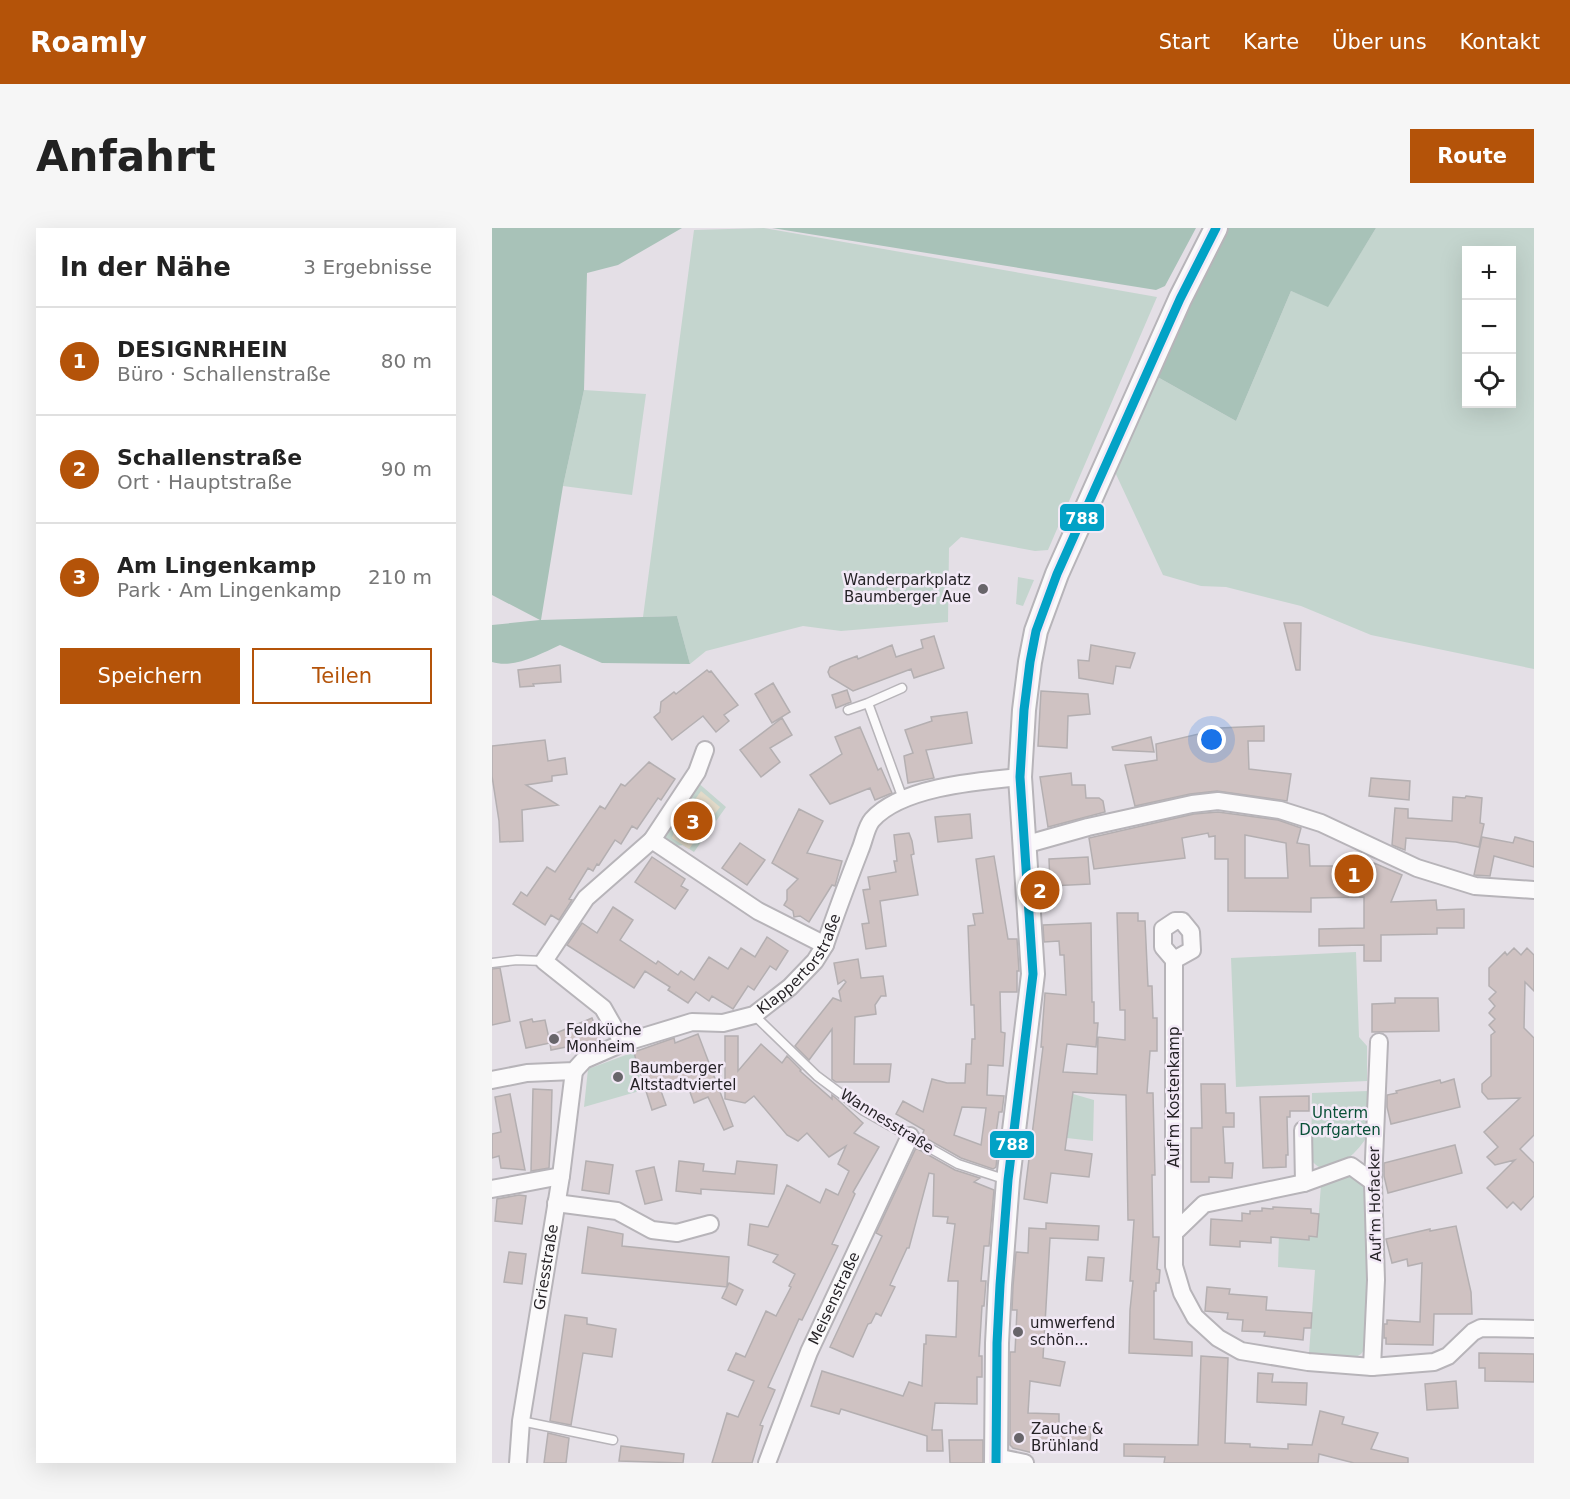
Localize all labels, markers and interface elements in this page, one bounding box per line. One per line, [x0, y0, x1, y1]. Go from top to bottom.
text: Roamly [30, 26, 147, 59]
text: Start [1159, 30, 1210, 54]
text: Karte [1243, 30, 1299, 54]
text: Über uns [1332, 30, 1427, 54]
text: Kontakt [1460, 30, 1540, 54]
button: Route [1410, 129, 1534, 183]
text: Anfahrt [36, 132, 216, 181]
map controls [1462, 246, 1516, 408]
button: + [1462, 246, 1516, 300]
text: In der Nähe [60, 252, 231, 282]
text: 3 Ergebnisse [303, 255, 432, 279]
button: − [1462, 300, 1516, 354]
text: DESIGNRHEIN [117, 337, 288, 362]
text: 1 [73, 349, 86, 373]
text: 80 m [381, 349, 432, 373]
button: locate [1462, 354, 1516, 408]
text: Büro · Schallenstraße [117, 362, 331, 386]
text: Schallenstraße [117, 445, 302, 470]
text: 2 [73, 457, 86, 481]
text: 90 m [381, 457, 432, 481]
text: Ort · Hauptstraße [117, 470, 292, 494]
line badge: 788 [1059, 503, 1105, 532]
text: 788 [1065, 509, 1099, 528]
text: Am Lingenkamp [117, 553, 316, 578]
text: 3 [73, 565, 86, 589]
text: 210 m [368, 565, 432, 589]
place label: Wanderparkplatz Baumberger Aue [843, 571, 971, 606]
text: Park · Am Lingenkamp [117, 578, 342, 602]
marker: Wanderparkplatz Baumberger Aue [976, 582, 990, 596]
button: Speichern [60, 648, 240, 704]
button: Teilen [252, 648, 432, 704]
your location [1197, 725, 1226, 754]
pin: 3 [674, 798, 712, 844]
pin: 1 [1334, 852, 1374, 896]
pin: 2 [1020, 868, 1060, 912]
street label: Klappertorstraße [753, 911, 844, 1018]
place label: Feldküche Monheim [566, 1021, 641, 1056]
street label: Auf'm Kostenkamp [1165, 1027, 1183, 1168]
marker: Feldküche Monheim [547, 1032, 561, 1046]
place label: Baumberger Altstadtviertel [630, 1059, 736, 1094]
marker: Baumberger Altstadtviertel [611, 1070, 625, 1084]
street label: Wannesstraße [837, 1085, 937, 1157]
park label: Unterm Dorfgarten [1299, 1104, 1381, 1139]
line badge: 788 [989, 1130, 1035, 1159]
text: 788 [995, 1135, 1029, 1154]
street label: Auf'm Hofacker [1365, 1145, 1385, 1262]
street label: Griesstraße [530, 1223, 562, 1311]
street label: Meisenstraße [805, 1249, 864, 1348]
place label: umwerfend schön... [1030, 1314, 1115, 1349]
marker: umwerfend schön... [1011, 1325, 1025, 1339]
place label: Zauche & Brühland [1031, 1420, 1104, 1455]
marker: Zauche & Brühland [1012, 1431, 1026, 1445]

